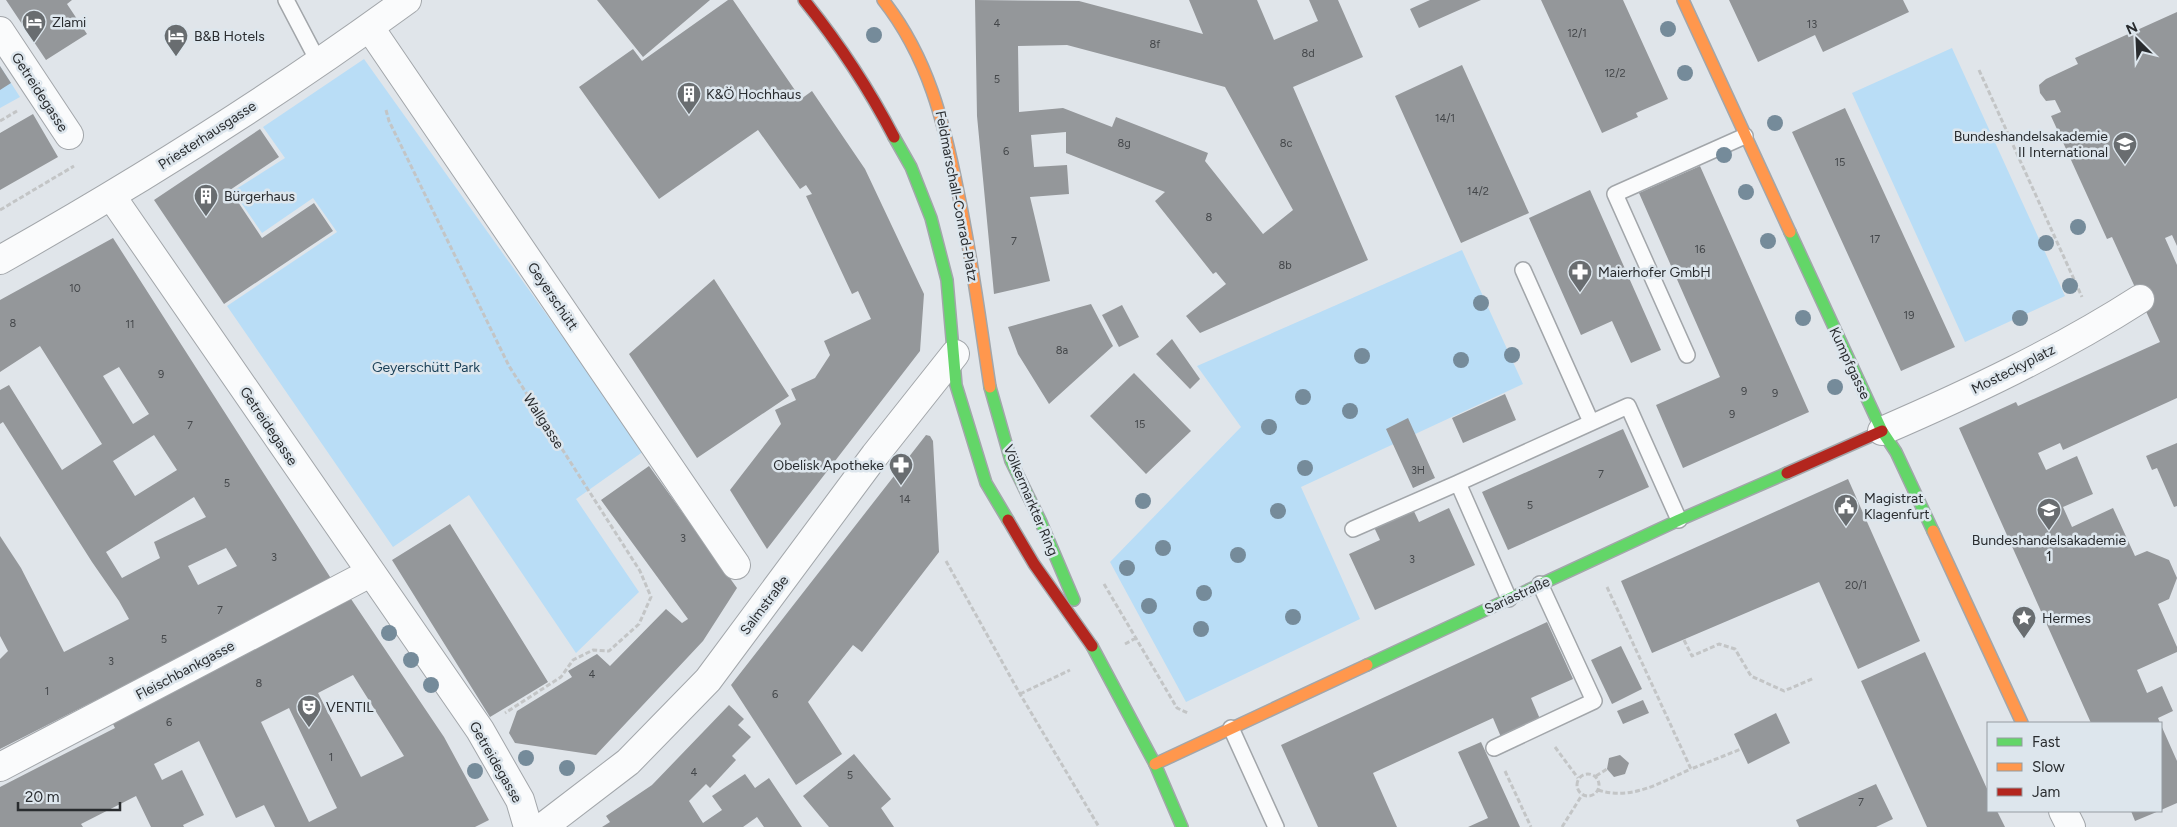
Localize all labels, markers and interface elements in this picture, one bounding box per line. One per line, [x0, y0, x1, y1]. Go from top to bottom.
hotel icon: Zlami [21, 9, 47, 43]
place label: Zlami [52, 14, 86, 31]
north arrow [2112, 15, 2162, 65]
house number: 4 [994, 17, 1001, 30]
house number: 13 [1807, 18, 1817, 31]
text: N [2124, 19, 2140, 39]
hotel icon: B&B Hotels [163, 23, 189, 57]
house number: 12/1 [1567, 27, 1587, 40]
place label: B&B Hotels [194, 28, 265, 45]
house number: 8f [1150, 38, 1161, 51]
house number: 8d [1301, 47, 1315, 60]
street label: Getreidegasse [8, 49, 72, 135]
house number: 12/2 [1604, 67, 1626, 80]
house number: 5 [994, 73, 1000, 86]
building icon: K&Ö Hochhaus [676, 81, 702, 115]
place label: K&Ö Hochhaus [706, 86, 801, 103]
street label: Priesterhausgasse [155, 97, 260, 173]
street label: Feldmarschall-Conrad-Platz [932, 109, 981, 283]
house number: 14/1 [1435, 112, 1455, 125]
place label: Bundeshandelsakademie II International [1954, 128, 2108, 161]
school or university icon: Bundeshandelsakademie II International [2112, 131, 2138, 165]
house number: 8g [1117, 137, 1131, 150]
house number: 8c [1280, 137, 1292, 150]
house number: 6 [1003, 145, 1009, 158]
house number: 15 [1835, 156, 1845, 169]
building icon: Bürgerhaus [193, 183, 219, 217]
house number: 14/2 [1467, 185, 1489, 198]
place label: Bürgerhaus [224, 188, 295, 205]
house number: 8 [1206, 211, 1213, 224]
house number: 17 [1870, 233, 1880, 246]
house number: 7 [1011, 235, 1017, 248]
house number: 16 [1695, 243, 1705, 256]
street label: Geyerschütt [524, 259, 581, 333]
house number: 8b [1278, 259, 1292, 272]
pharmacy icon: Maierhofer GmbH [1567, 259, 1593, 293]
place label: Maierhofer GmbH [1598, 264, 1711, 281]
house number: 10 [69, 282, 81, 295]
house number: 19 [1904, 309, 1914, 322]
house number: 8 [10, 317, 17, 330]
house number: 11 [125, 318, 135, 331]
street label: Kumpfgasse [1825, 324, 1874, 402]
street label: Mosteckyplatz [1968, 341, 2058, 398]
house number: 8a [1056, 344, 1068, 357]
park label: Geyerschütt Park [372, 359, 480, 376]
house number: 9 [158, 368, 164, 381]
street label: Getreidegasse [236, 384, 301, 469]
house number: 9 [1741, 385, 1747, 398]
house number: 9 [1772, 387, 1778, 400]
street label: Wallgasse [520, 391, 568, 452]
house number: 9 [1729, 408, 1735, 421]
house number: 15 [1135, 418, 1145, 431]
house number: 7 [187, 419, 193, 432]
street label: Völkermarkter Ring [999, 442, 1062, 558]
pharmacy icon: Obelisk Apotheke [888, 452, 914, 486]
place label: Obelisk Apotheke [773, 457, 884, 474]
house number: 3H [1411, 464, 1425, 477]
house number: 7 [1598, 468, 1604, 481]
house number: 5 [224, 477, 230, 490]
place label: Magistrat Klagenfurt [1864, 490, 1929, 523]
house number: 14 [899, 493, 911, 506]
public building icon: Magistrat Klagenfurt [1833, 493, 1859, 527]
school or university icon: Bundeshandelsakademie 1 [2036, 497, 2062, 531]
house number: 5 [1527, 499, 1533, 512]
house number: 3 [680, 532, 686, 545]
place label: Bundeshandelsakademie 1 [1972, 532, 2127, 565]
house number: 3 [271, 551, 277, 564]
house number: 3 [1409, 553, 1415, 566]
street label: Salmstraße [737, 572, 792, 638]
street label: Sariastraße [1482, 573, 1553, 618]
house number: 20/1 [1845, 579, 1867, 592]
house number: 7 [217, 604, 223, 617]
place icon: Hermes [2011, 605, 2037, 639]
place label: Hermes [2042, 610, 2091, 627]
house number: 5 [161, 633, 167, 646]
street label: Fleischbankgasse [133, 637, 238, 704]
house number: 3 [108, 655, 114, 668]
house number: 4 [589, 668, 596, 681]
house number: 8 [256, 677, 263, 690]
house number: 1 [45, 685, 49, 698]
house number: 6 [772, 688, 778, 701]
theatre icon: VENTIL [296, 694, 322, 728]
place label: VENTIL [326, 699, 374, 716]
house number: 6 [166, 716, 172, 729]
street label: Getreidegasse [465, 719, 526, 806]
legend [1987, 722, 2162, 812]
text: Fast [2032, 733, 2061, 751]
house number: 1 [329, 751, 333, 764]
text: Slow [2032, 758, 2065, 776]
house number: 4 [691, 766, 698, 779]
house number: 5 [847, 769, 853, 782]
scale bar [18, 780, 120, 812]
text: Jam [2032, 783, 2060, 801]
text: 20 m [25, 788, 59, 806]
house number: 7 [1858, 796, 1864, 809]

